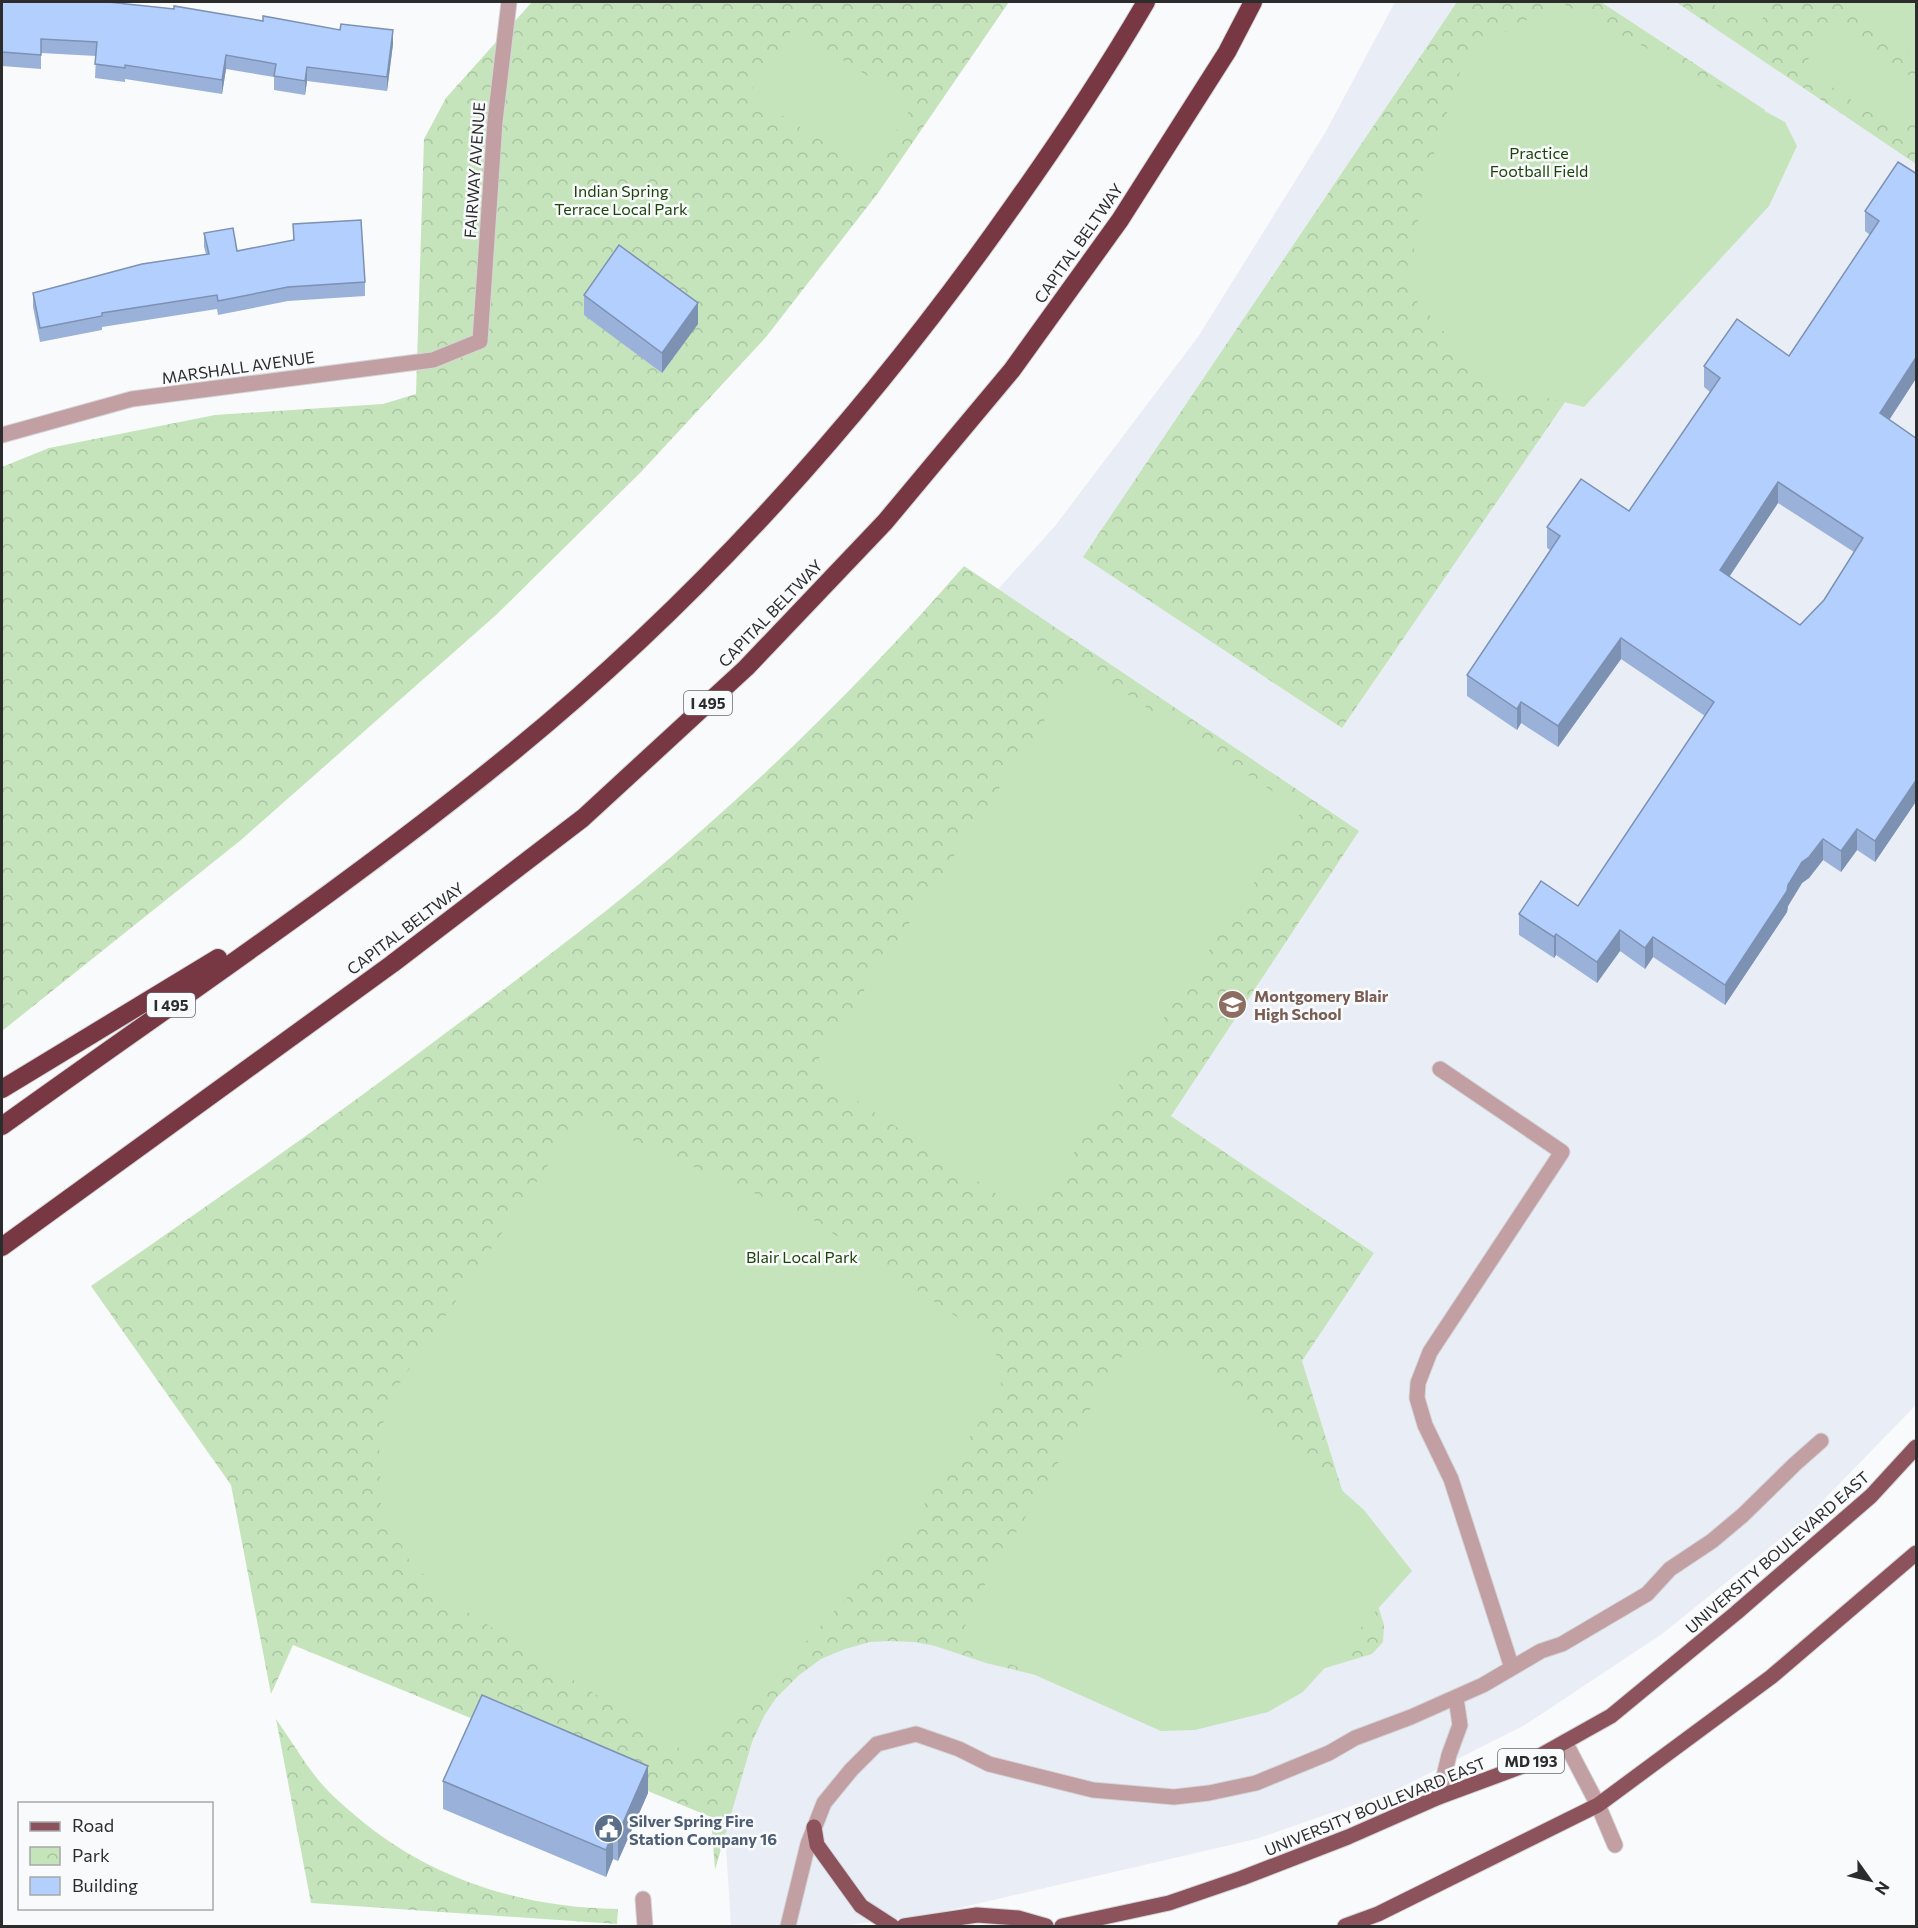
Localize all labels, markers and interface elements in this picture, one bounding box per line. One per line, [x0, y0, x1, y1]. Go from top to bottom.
street label: FAIRWAY AVENUE [460, 101, 488, 239]
park label: Practice Football Field [1490, 143, 1588, 180]
street label: CAPITAL BELTWAY [1030, 179, 1127, 306]
park label: Indian Spring Terrace Local Park [554, 181, 688, 218]
street label: MARSHALL AVENUE [160, 347, 316, 387]
street label: CAPITAL BELTWAY [714, 555, 826, 671]
road number: I 495 [684, 691, 732, 715]
street label: CAPITAL BELTWAY [343, 877, 468, 978]
place label: Montgomery Blair High School [1254, 986, 1389, 1023]
school or university icon: Montgomery Blair High School [1217, 988, 1249, 1020]
road number: I 495 [147, 993, 195, 1017]
park label: Blair Local Park [746, 1247, 858, 1266]
street label: UNIVERSITY BOULEVARD EAST [1681, 1467, 1873, 1637]
road number: MD 193 [1498, 1749, 1564, 1773]
street label: UNIVERSITY BOULEVARD EAST [1261, 1753, 1489, 1859]
legend [18, 1802, 213, 1910]
place label: Silver Spring Fire Station Company 16 [629, 1811, 777, 1848]
public building icon: Silver Spring Fire Station Company 16 [592, 1813, 624, 1845]
text: Road [72, 1814, 114, 1836]
text: Park [72, 1844, 110, 1866]
north arrow [1840, 1850, 1900, 1910]
text: Building [72, 1874, 138, 1896]
text: N [1872, 1878, 1894, 1899]

